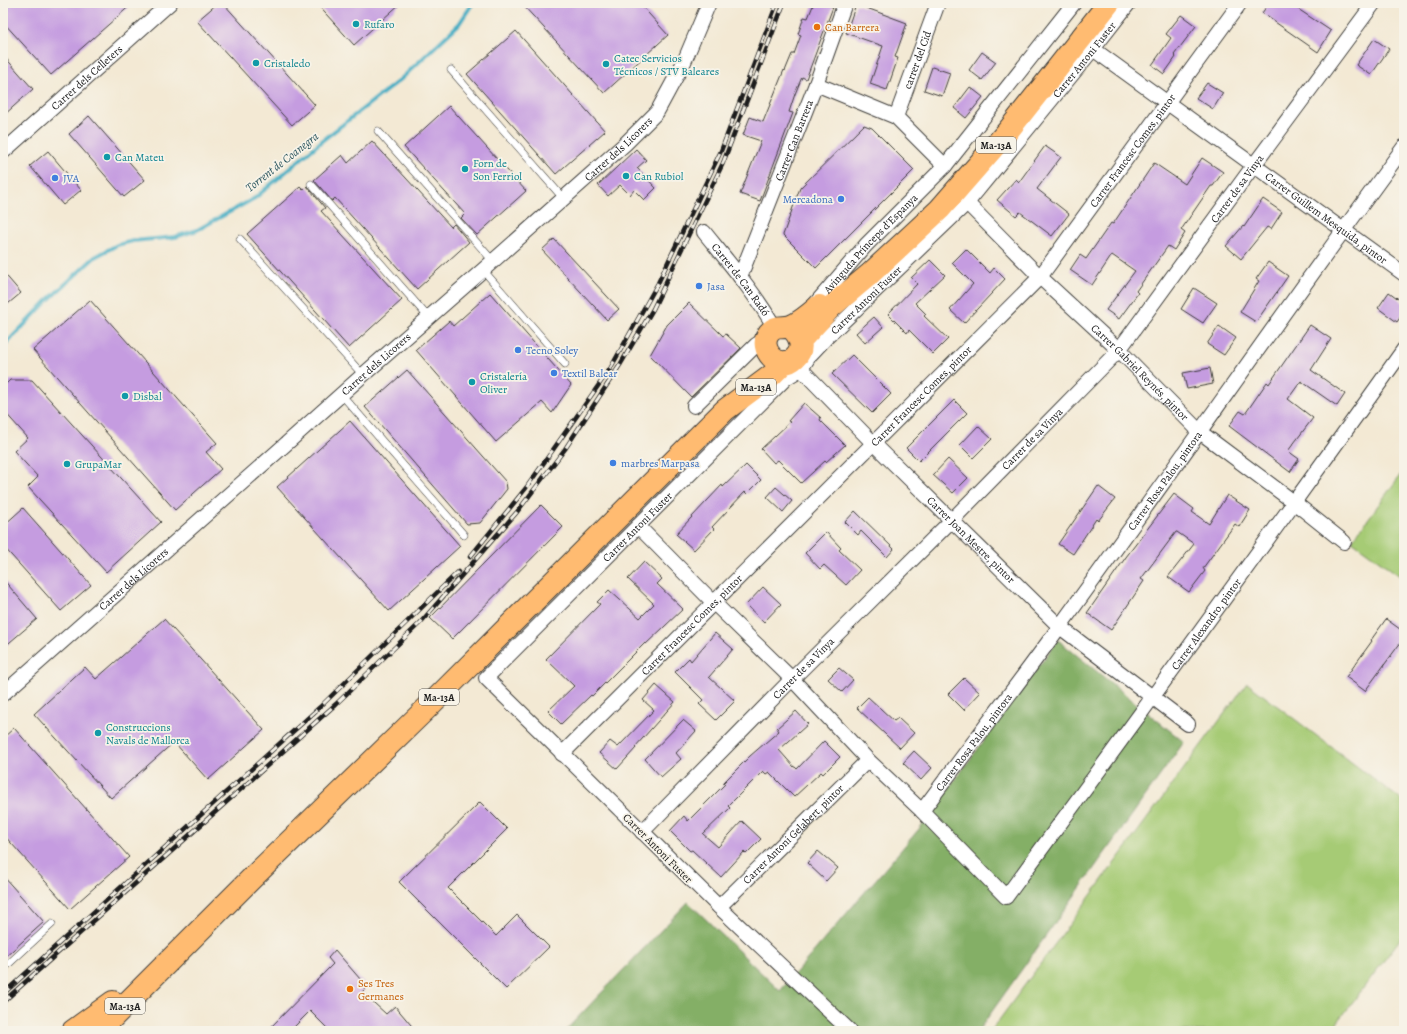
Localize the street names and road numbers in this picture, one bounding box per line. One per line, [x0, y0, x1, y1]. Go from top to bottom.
street label: Carrer Antoni Fuster [1049, 19, 1119, 101]
street label: carrer del Cid [900, 29, 935, 91]
street label: Carrer dels Celleters [48, 42, 126, 114]
street label: Carrer Francesc Comes, pintor [1086, 91, 1179, 211]
street label: Carrer Can Barrera [772, 97, 817, 183]
street label: Carrer dels Licorers [581, 114, 656, 185]
road number: Ma-13A [976, 137, 1016, 153]
street label: Carrer de sa Vinya [1207, 151, 1268, 226]
street label: Carrer Guillem Mesquida, pintor [1262, 169, 1390, 267]
street label: Avinguda Prínceps d'Espanya [820, 190, 922, 298]
street label: Carrer de Can Radó [708, 240, 773, 319]
street label: Carrer Antoni Fuster [827, 263, 905, 338]
street label: Carrer Gabriel Reynés, pintor [1088, 321, 1192, 424]
street label: Carrer dels Licorers [338, 329, 414, 399]
street label: Carrer Francesc Comes, pintor [867, 342, 975, 450]
road number: Ma-13A [736, 379, 776, 395]
street label: Carrer de sa Vinya [998, 404, 1067, 473]
street label: Carrer Rosa Palou, pintora [1124, 427, 1206, 534]
street label: Carrer Antoni Fuster [599, 489, 676, 565]
street label: Carrer Joan Mestre, pintor [924, 493, 1018, 587]
street label: Carrer dels Licorers [96, 544, 172, 614]
street label: Carrer Francesc Comes, pintor [638, 571, 746, 679]
street label: Carrer Alexandro, pintor [1168, 575, 1245, 673]
street label: Carrer de sa Vinya [769, 634, 838, 703]
road number: Ma-13A [419, 689, 459, 705]
street label: Carrer Rosa Palou, pintora [932, 690, 1016, 795]
street label: Carrer Antoni Gelabert, pintor [740, 781, 847, 887]
street label: Carrer Antoni Fuster [619, 810, 696, 887]
road number: Ma-13A [105, 998, 145, 1014]

